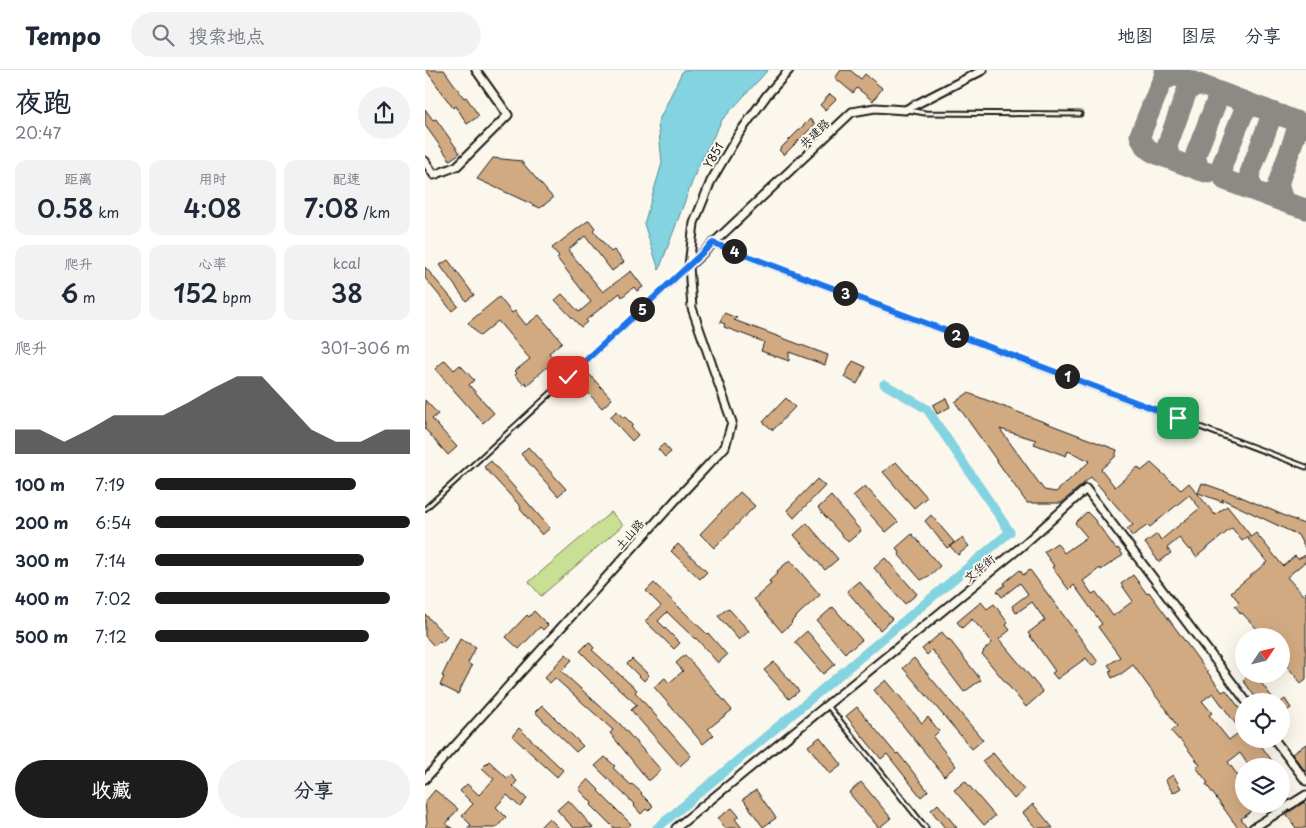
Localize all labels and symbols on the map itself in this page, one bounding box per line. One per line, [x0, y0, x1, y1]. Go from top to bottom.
street label: 共建路 [795, 114, 833, 152]
street label: Y851 [698, 139, 728, 171]
pin: 4 [721, 238, 747, 264]
pin: 3 [833, 280, 857, 306]
pin: 5 [629, 296, 655, 322]
pin: 2 [943, 322, 969, 348]
pin [547, 356, 589, 398]
pin: 1 [1055, 364, 1079, 388]
pin [1157, 397, 1199, 439]
street label: 土山路 [610, 515, 648, 553]
street label: 文华街 [959, 550, 999, 586]
north arrow [1235, 628, 1290, 682]

